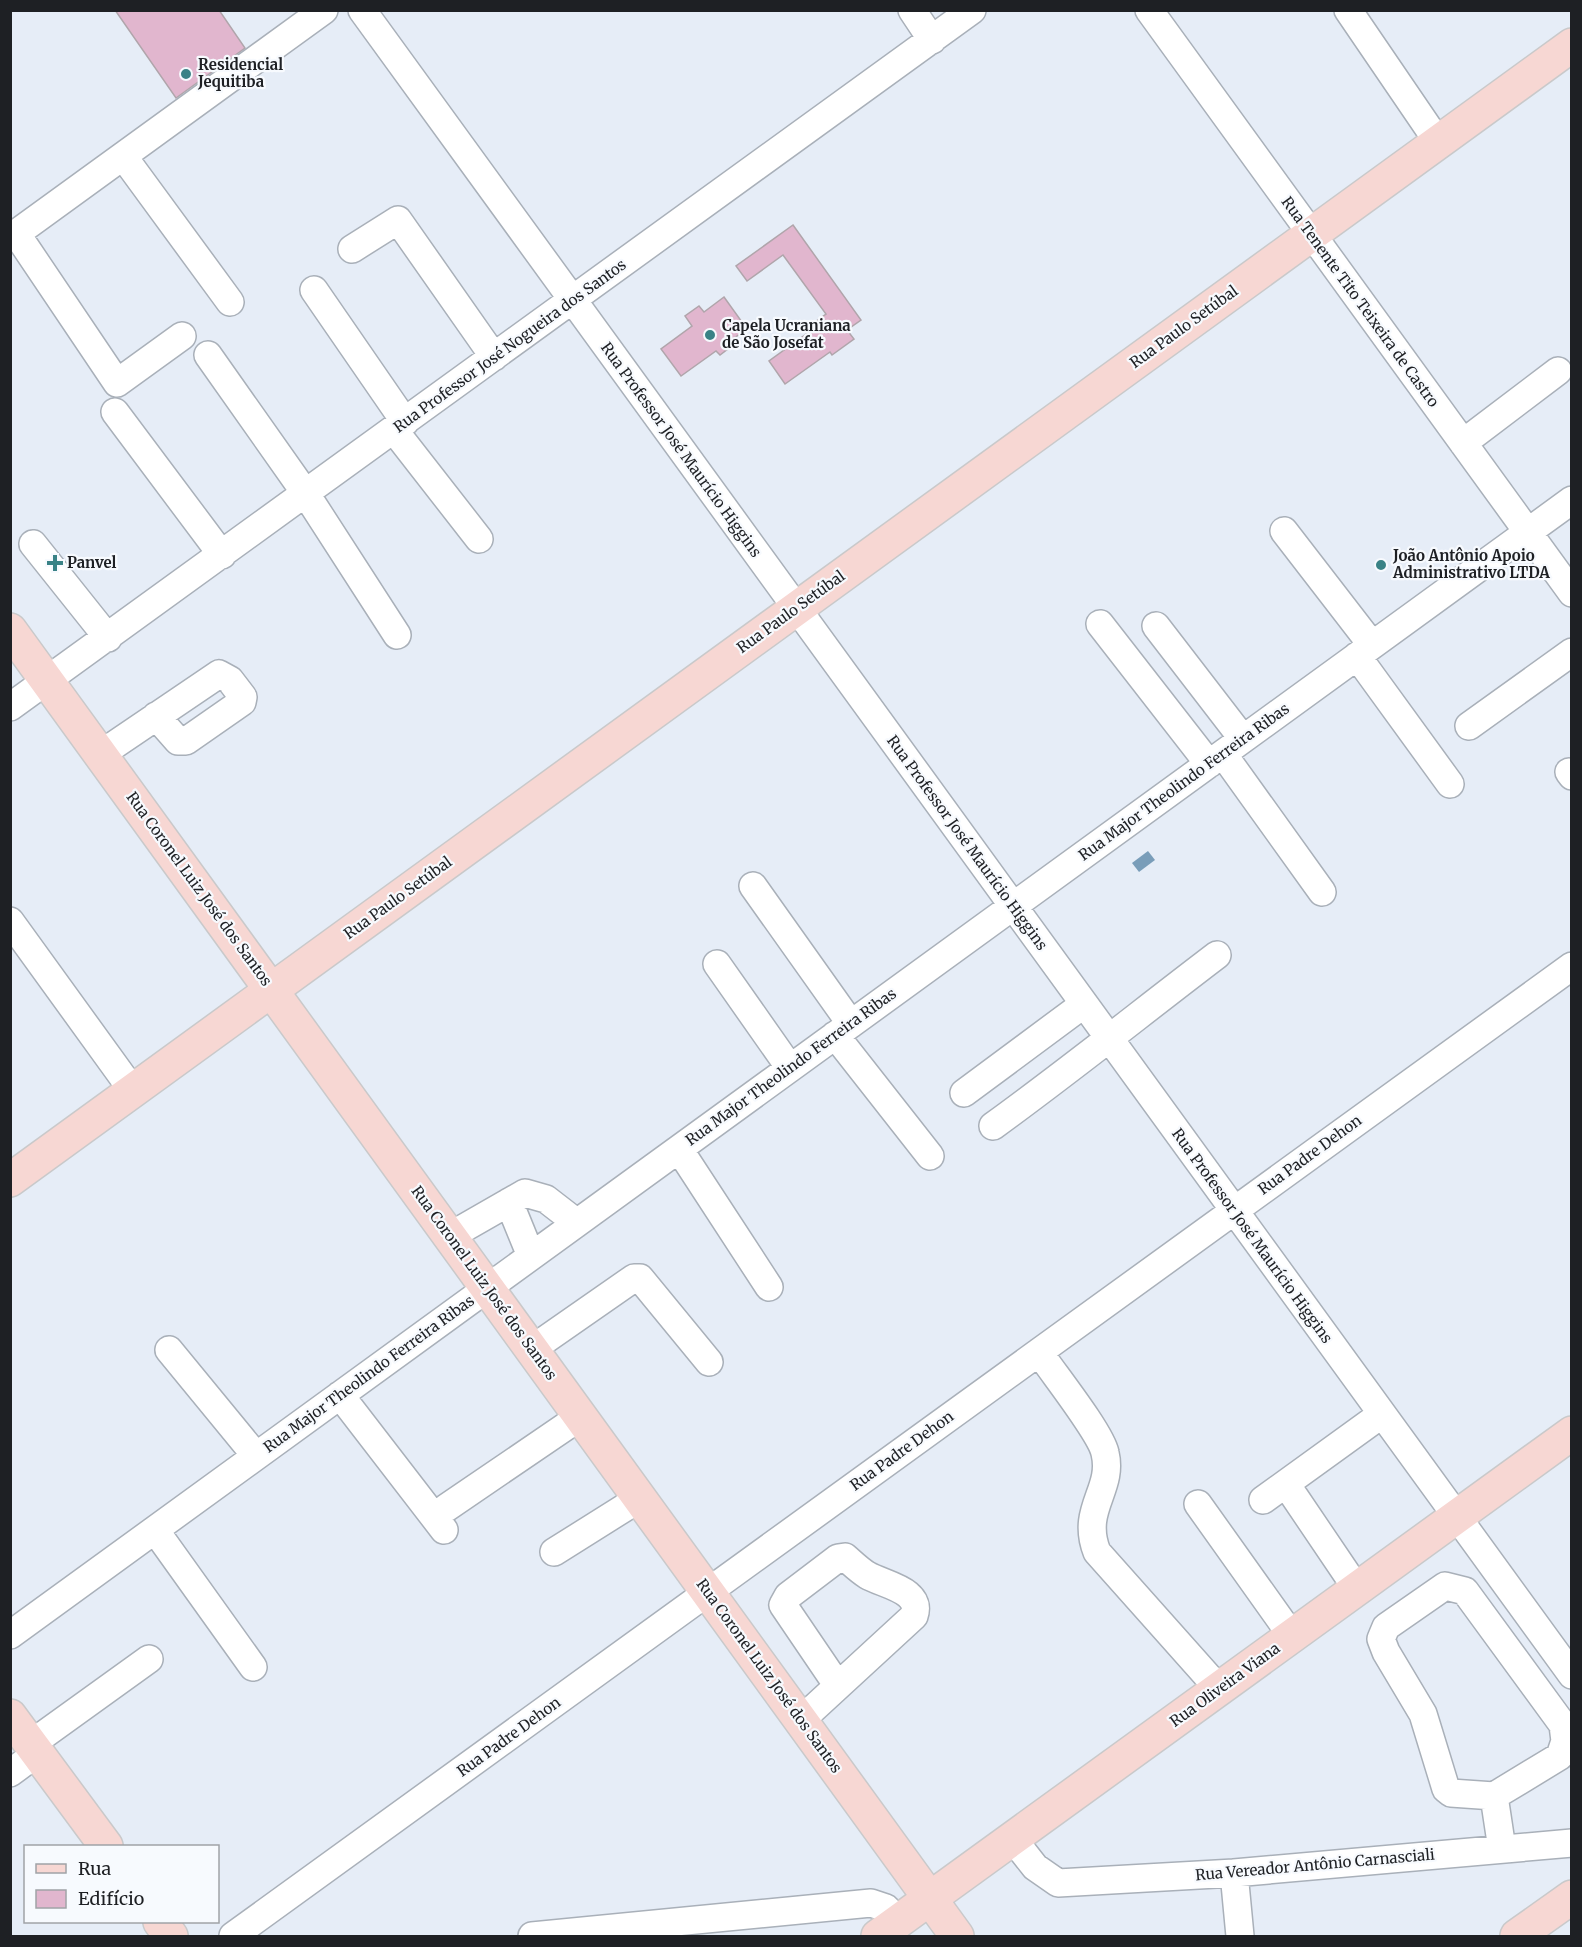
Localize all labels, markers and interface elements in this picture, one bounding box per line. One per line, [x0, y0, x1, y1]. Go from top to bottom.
place label: Residencial Jequitiba [197, 55, 283, 91]
marker: Residencial Jequitiba [179, 67, 193, 81]
street label: Rua Tenente Tito Teixeira de Castro [1278, 193, 1443, 411]
street label: Rua Professor José Nogueira dos Santos [390, 255, 630, 436]
street label: Rua Paulo Setúbal [1126, 281, 1242, 372]
place label: Capela Ucraniana de São Josefat [722, 316, 851, 352]
marker: Capela Ucraniana de São Josefat [703, 328, 717, 342]
street label: Rua Professor José Maurício Higgins [597, 339, 766, 561]
place label: João Antônio Apoio Administrativo LTDA [1392, 546, 1550, 582]
place label: Panvel [67, 553, 117, 572]
marker: Panvel [48, 556, 62, 570]
marker: João Antônio Apoio Administrativo LTDA [1374, 558, 1388, 572]
street label: Rua Paulo Setúbal [733, 566, 849, 657]
street label: Rua Major Theolindo Ferreira Ribas [1075, 699, 1293, 864]
street label: Rua Professor José Maurício Higgins [883, 732, 1052, 954]
street label: Rua Coronel Luiz José dos Santos [122, 788, 276, 990]
street label: Rua Paulo Setúbal [340, 852, 456, 943]
street label: Rua Major Theolindo Ferreira Ribas [682, 984, 900, 1149]
street label: Rua Padre Dehon [1254, 1111, 1365, 1199]
street label: Rua Professor José Maurício Higgins [1168, 1125, 1337, 1347]
street label: Rua Coronel Luiz José dos Santos [407, 1182, 561, 1384]
street label: Rua Major Theolindo Ferreira Ribas [260, 1291, 478, 1456]
street label: Rua Padre Dehon [846, 1407, 957, 1495]
street label: Rua Coronel Luiz José dos Santos [692, 1575, 846, 1777]
street label: Rua Oliveira Viana [1166, 1638, 1283, 1731]
street label: Rua Padre Dehon [453, 1693, 564, 1781]
legend [24, 1845, 219, 1923]
street label: Rua Vereador Antônio Carnasciali [1194, 1845, 1436, 1884]
text: Rua [78, 1857, 112, 1880]
text: Edifício [78, 1887, 144, 1910]

